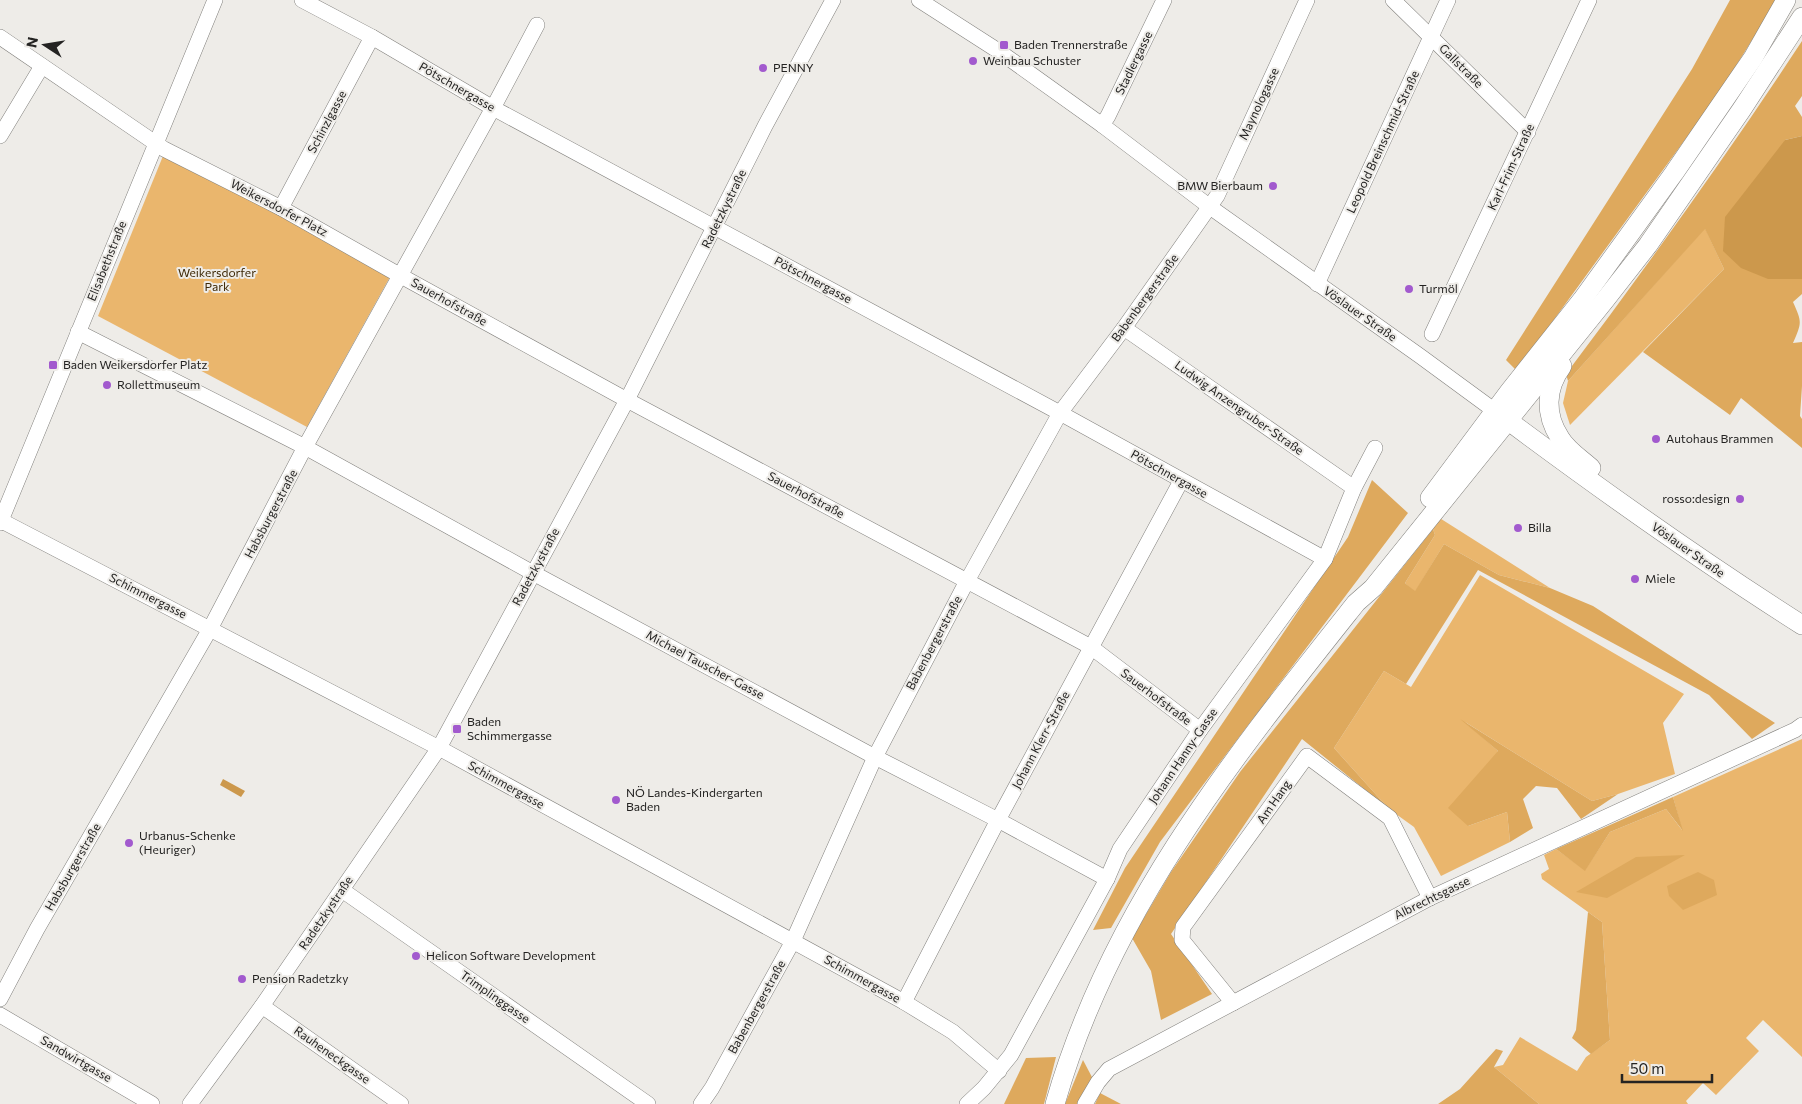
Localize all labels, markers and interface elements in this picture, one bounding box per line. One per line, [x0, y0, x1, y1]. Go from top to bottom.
north arrow [20, 20, 70, 70]
street label: Stadlergasse [1112, 28, 1155, 97]
text: N [22, 35, 41, 49]
place label: Baden Trennerstraße [1014, 37, 1128, 51]
marker: Baden Trennerstraße [998, 39, 1010, 51]
street label: Gallstraße [1437, 41, 1486, 90]
place label: Weinbau Schuster [983, 53, 1081, 67]
marker: Weinbau Schuster [967, 55, 979, 67]
street label: Pötschnergasse [417, 59, 498, 114]
place label: PENNY [773, 60, 814, 74]
marker: PENNY [757, 62, 769, 74]
street label: Maynologasse [1235, 65, 1281, 142]
street label: Leopold Breinschmid-Straße [1343, 68, 1421, 215]
street label: Schinzlgasse [304, 88, 348, 155]
street label: Karl-Frim-Straße [1484, 121, 1536, 212]
street label: Radetzkystraße [698, 167, 748, 250]
street label: Weikersdorfer Platz [229, 176, 330, 239]
place label: BMW Bierbaum [1177, 178, 1263, 192]
marker: BMW Bierbaum [1267, 180, 1279, 192]
street label: Elisabethstraße [84, 219, 128, 303]
street label: Babenbergerstraße [1108, 251, 1181, 344]
street label: Pötschnergasse [772, 253, 855, 305]
park label: Weikersdorfer Park [178, 265, 256, 293]
street label: Sauerhofstraße [409, 275, 490, 328]
place label: Turmöl [1419, 281, 1458, 295]
street label: Vöslauer Straße [1321, 283, 1400, 344]
marker: Turmöl [1403, 283, 1415, 295]
place label: Baden Weikersdorfer Platz [63, 357, 207, 371]
street label: Ludwig Anzengruber-Straße [1172, 357, 1307, 457]
marker: Baden Weikersdorfer Platz [47, 359, 59, 371]
place label: Rollettmuseum [117, 377, 200, 391]
marker: Rollettmuseum [101, 379, 113, 391]
place label: Autohaus Brammen [1666, 431, 1773, 445]
marker: Autohaus Brammen [1650, 433, 1662, 445]
street label: Pötschnergasse [1129, 446, 1210, 500]
street label: Habsburgerstraße [241, 467, 299, 560]
street label: Sauerhofstraße [766, 468, 847, 520]
place label: rosso:design [1662, 491, 1730, 505]
marker: rosso:design [1734, 493, 1746, 505]
street label: Vöslauer Straße [1649, 519, 1728, 580]
place label: Billa [1528, 520, 1551, 534]
marker: Billa [1512, 522, 1524, 534]
street label: Radetzkystraße [509, 525, 561, 608]
street label: Schimmergasse [107, 570, 189, 621]
place label: Miele [1645, 571, 1675, 585]
marker: Miele [1629, 573, 1641, 585]
street label: Babenbergerstraße [902, 593, 964, 692]
street label: Michael Tauscher-Gasse [644, 627, 767, 701]
street label: Sauerhofstraße [1119, 665, 1195, 727]
street label: Johann Klerr-Straße [1009, 688, 1073, 791]
street label: Johann Hanny-Gasse [1145, 705, 1220, 806]
place label: Baden Schimmergasse [467, 714, 552, 742]
marker: Baden Schimmergasse [451, 723, 463, 735]
street label: Schimmergasse [466, 757, 547, 811]
street label: Am Hang [1253, 777, 1293, 826]
place label: NÖ Landes-Kindergarten Baden [626, 785, 763, 813]
marker: NÖ Landes-Kindergarten Baden [610, 794, 622, 806]
street label: Habsburgerstraße [41, 820, 103, 913]
place label: Urbanus-Schenke (Heuriger) [139, 828, 236, 856]
marker: Urbanus-Schenke (Heuriger) [123, 837, 135, 849]
street label: Radetzkystraße [295, 873, 355, 952]
street label: Albrechtsgasse [1391, 873, 1472, 921]
place label: Helicon Software Development [426, 948, 596, 962]
marker: Helicon Software Development [410, 950, 422, 962]
street label: Schimmergasse [822, 951, 903, 1005]
street label: Babenbergerstraße [725, 957, 788, 1056]
street label: Trimplinggasse [458, 967, 533, 1025]
place label: Pension Radetzky [252, 971, 348, 985]
marker: Pension Radetzky [236, 973, 248, 985]
street label: Rauheneckgasse [292, 1023, 373, 1086]
street label: Sandwirtgasse [39, 1032, 114, 1084]
scale bar [1622, 1052, 1712, 1084]
text: 50 m [1630, 1059, 1664, 1077]

